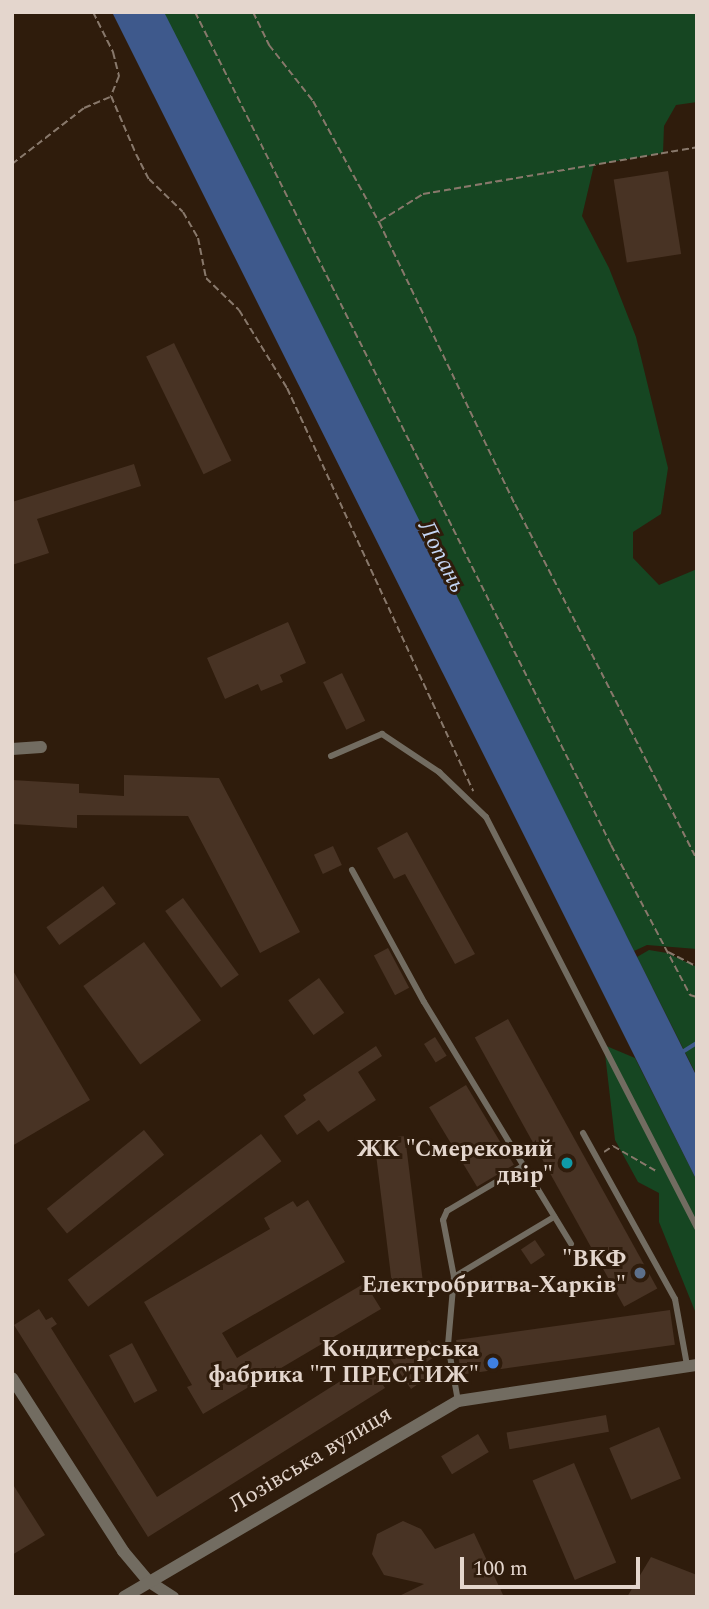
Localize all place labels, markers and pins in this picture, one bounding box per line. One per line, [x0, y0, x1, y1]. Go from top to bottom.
place label: ЖК "Смерековий двір" [357, 1136, 553, 1190]
marker: ЖК "Смерековий двір" [559, 1155, 575, 1171]
place label: "ВКФ Електробритва-Харків" [361, 1246, 626, 1300]
marker: "ВКФ Електробритва-Харків" [632, 1265, 648, 1281]
place label: Кондитерська фабрика "Т ПРЕСТИЖ" [208, 1336, 479, 1390]
marker: Кондитерська фабрика "Т ПРЕСТИЖ" [485, 1355, 501, 1371]

